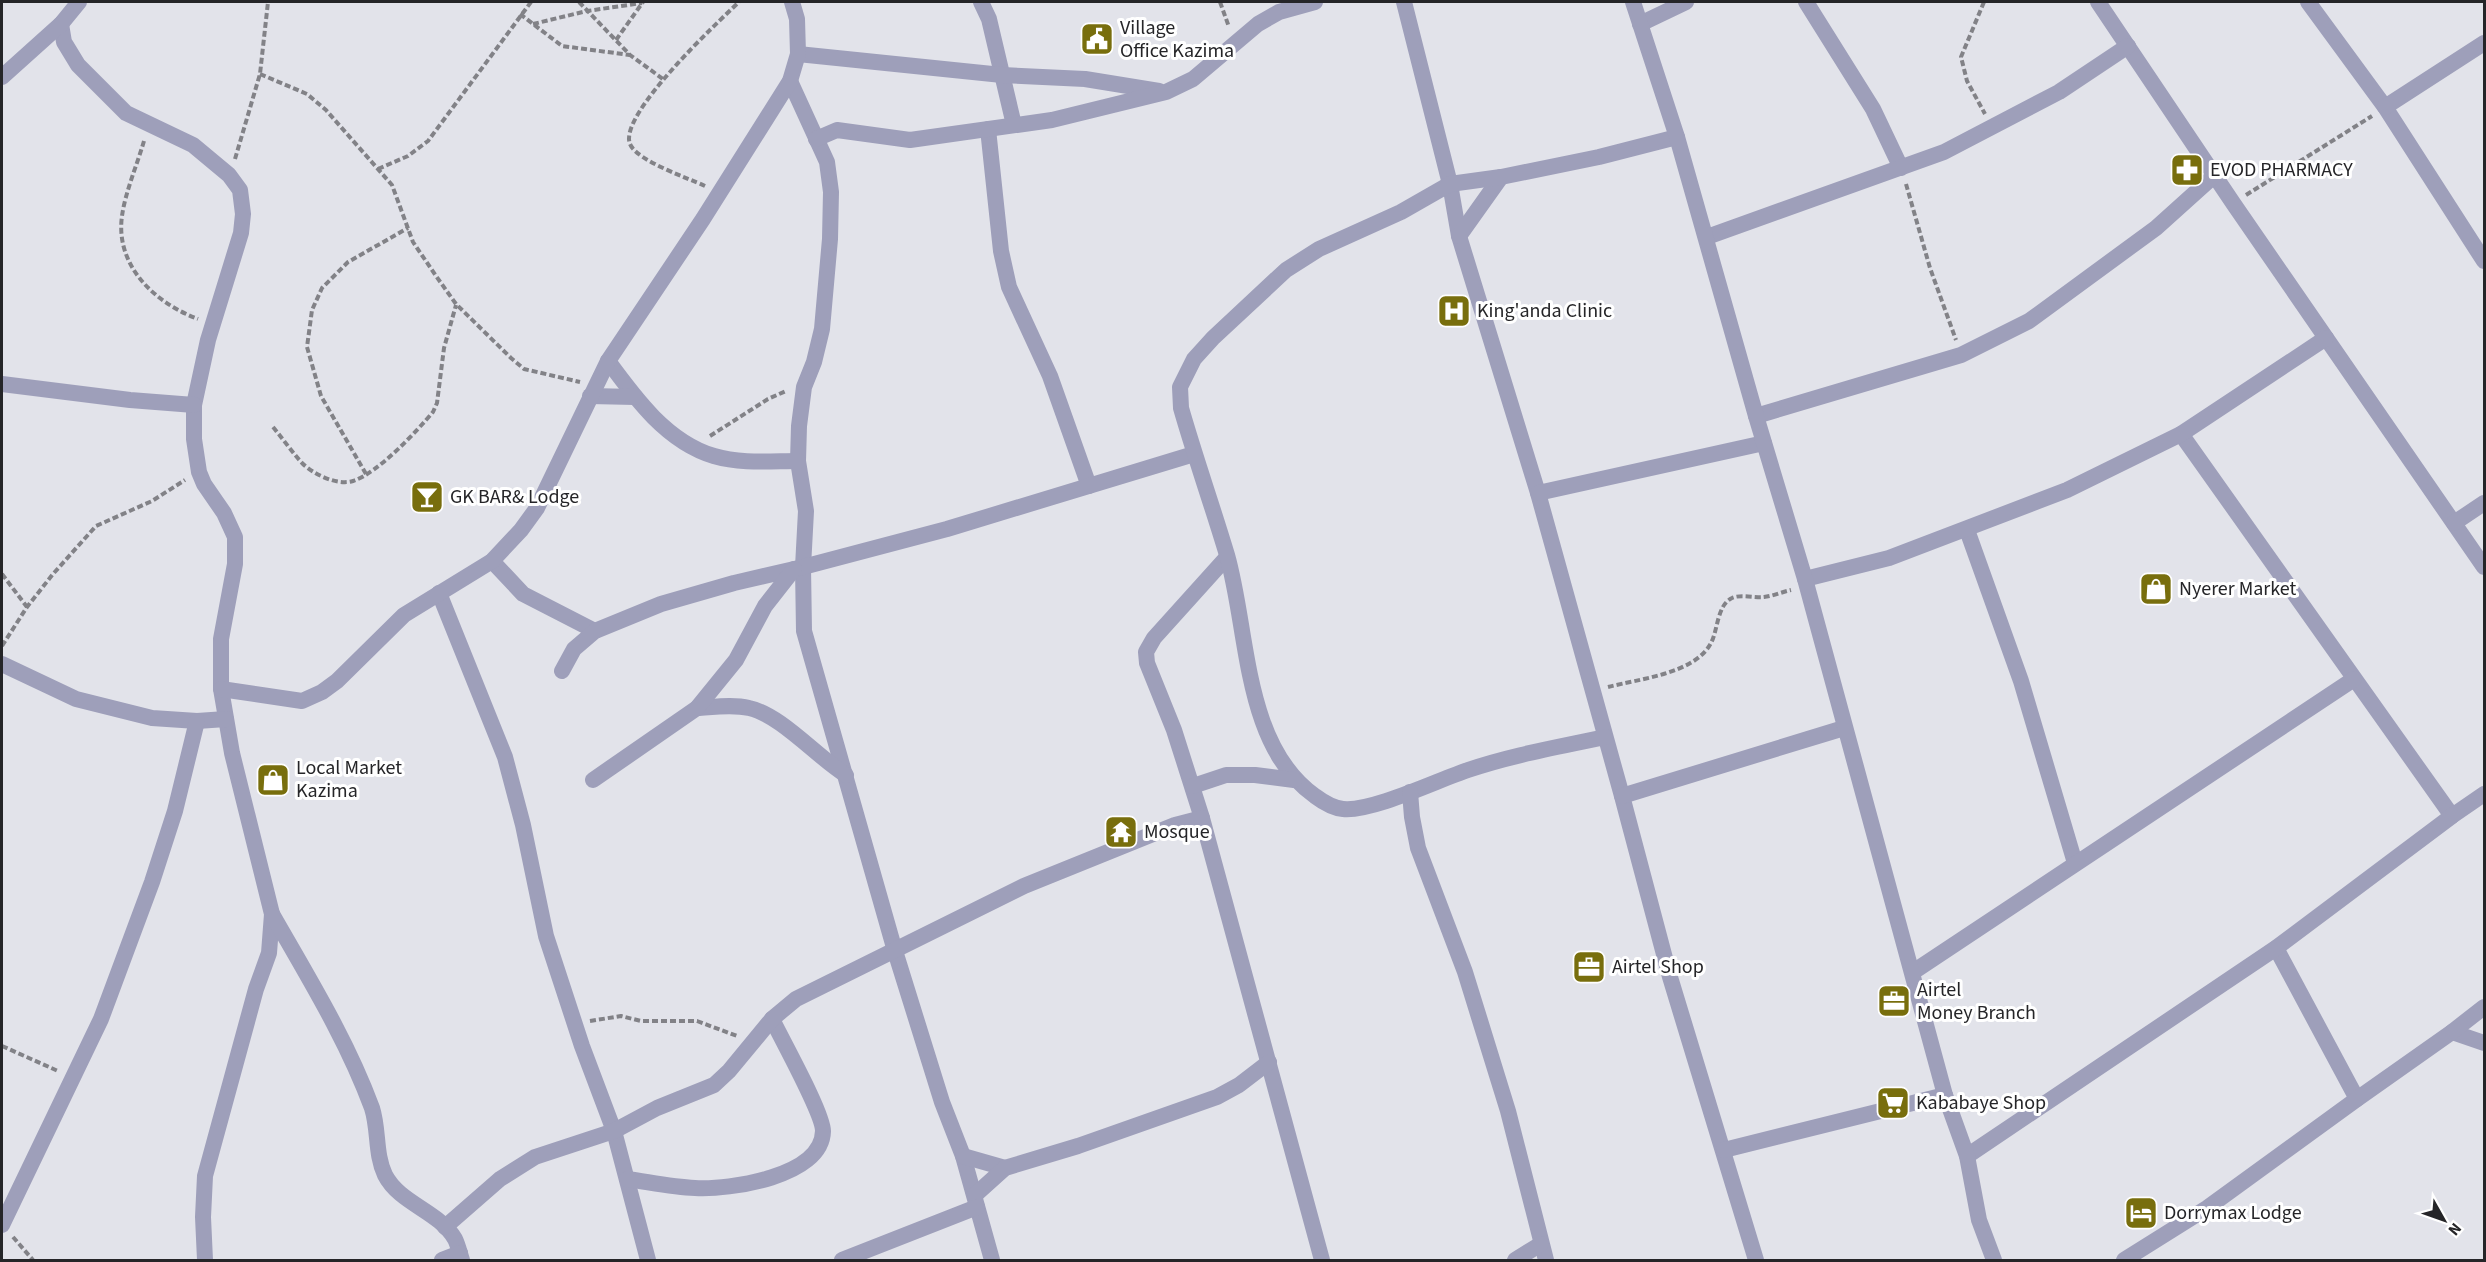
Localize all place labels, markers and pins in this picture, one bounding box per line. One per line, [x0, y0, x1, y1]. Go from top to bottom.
place label: Village Office Kazima [1120, 14, 1234, 65]
public building icon: Village Office Kazima [1079, 21, 1115, 57]
pharmacy icon: EVOD PHARMACY [2169, 152, 2205, 188]
place label: EVOD PHARMACY [2210, 156, 2353, 184]
hospital icon: King'anda Clinic [1436, 293, 1472, 329]
place label: King'anda Clinic [1477, 297, 1612, 325]
bar icon: GK BAR& Lodge [409, 479, 445, 515]
place label: GK BAR& Lodge [450, 483, 579, 511]
shop icon: Nyerer Market [2138, 571, 2174, 607]
place label: Nyerer Market [2179, 575, 2297, 603]
place label: Local Market Kazima [296, 754, 402, 805]
shop icon: Local Market Kazima [255, 762, 291, 798]
temple icon: Mosque [1103, 814, 1139, 850]
place label: Mosque [1144, 818, 1210, 846]
office icon: Airtel Shop [1571, 949, 1607, 985]
place label: Airtel Shop [1612, 953, 1704, 981]
place label: Airtel Money Branch [1917, 976, 2036, 1027]
office icon: Airtel Money Branch [1876, 983, 1912, 1019]
supermarket icon: Kababaye Shop [1875, 1085, 1911, 1121]
place label: Kababaye Shop [1916, 1089, 2046, 1117]
hotel icon: Dorrymax Lodge [2123, 1195, 2159, 1231]
place label: Dorrymax Lodge [2164, 1199, 2302, 1227]

